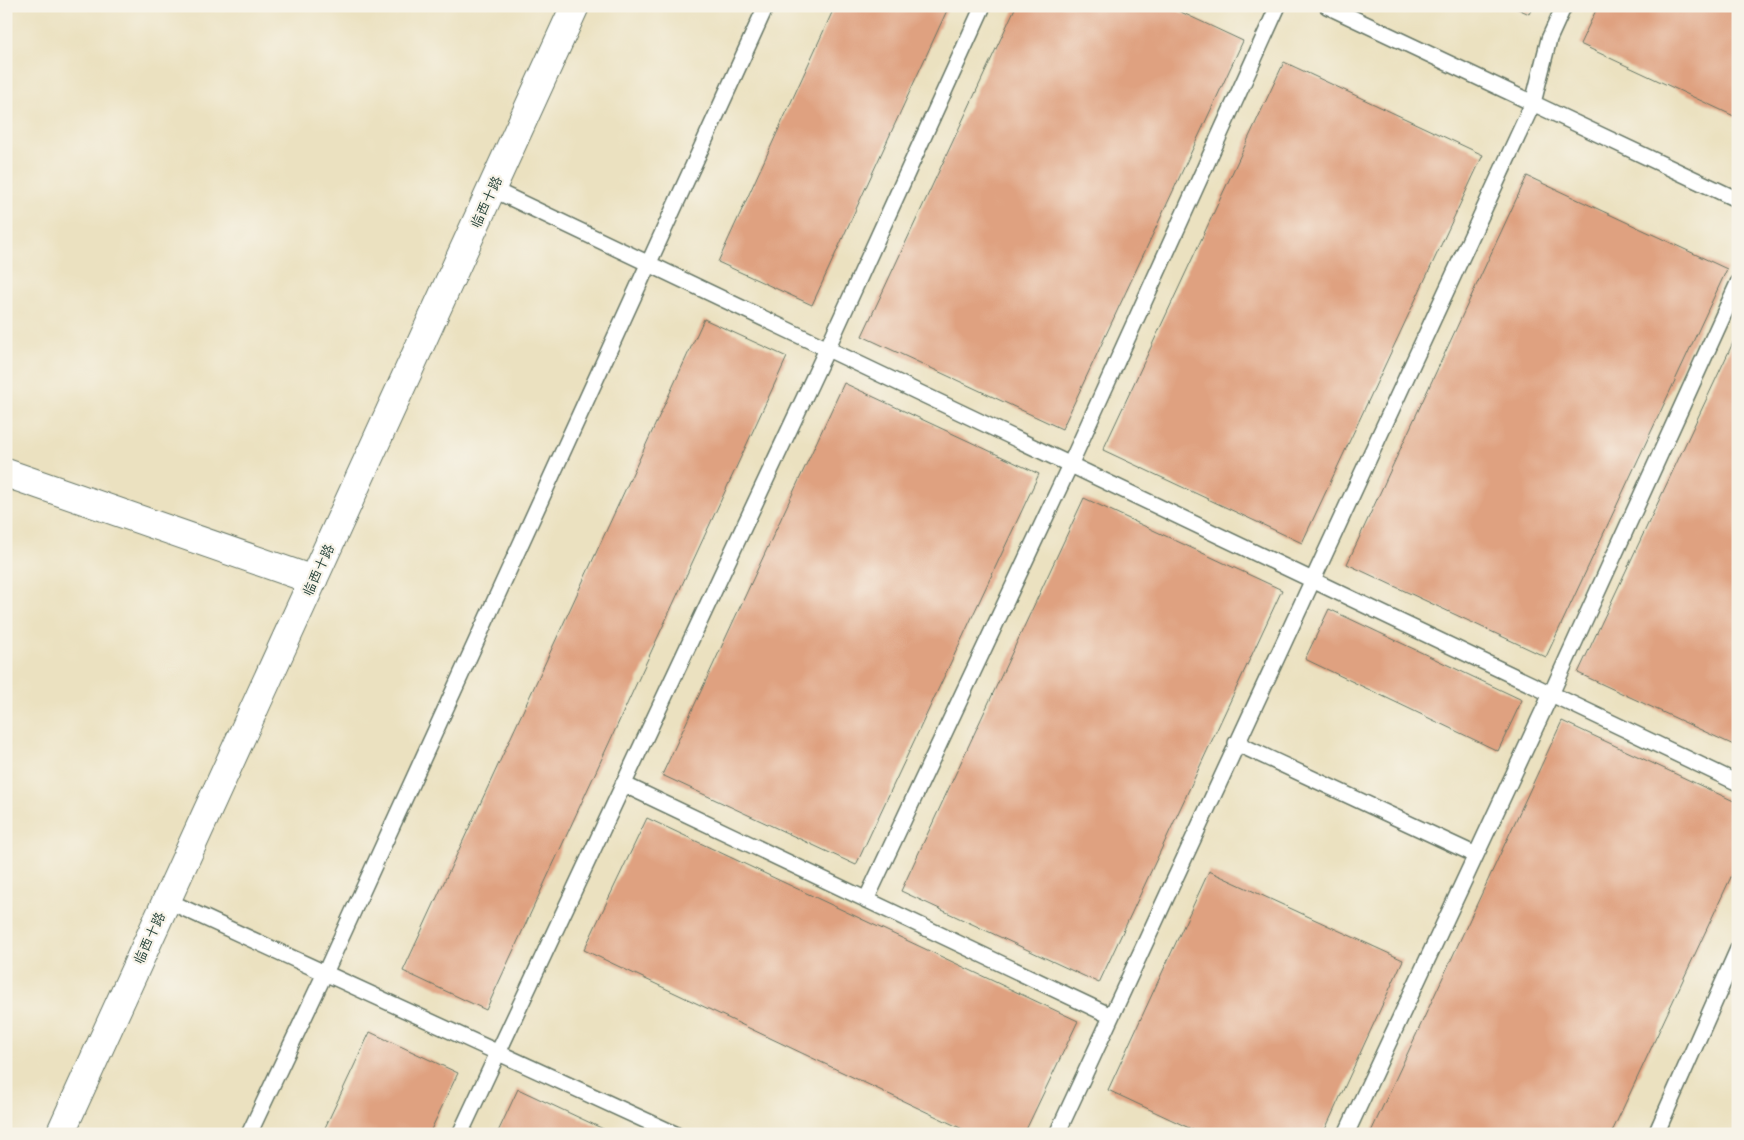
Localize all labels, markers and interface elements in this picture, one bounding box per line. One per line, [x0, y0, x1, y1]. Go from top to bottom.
street label: 临西十路 [463, 172, 510, 233]
street label: 临西十路 [295, 540, 342, 601]
street label: 临西十路 [126, 908, 173, 969]

